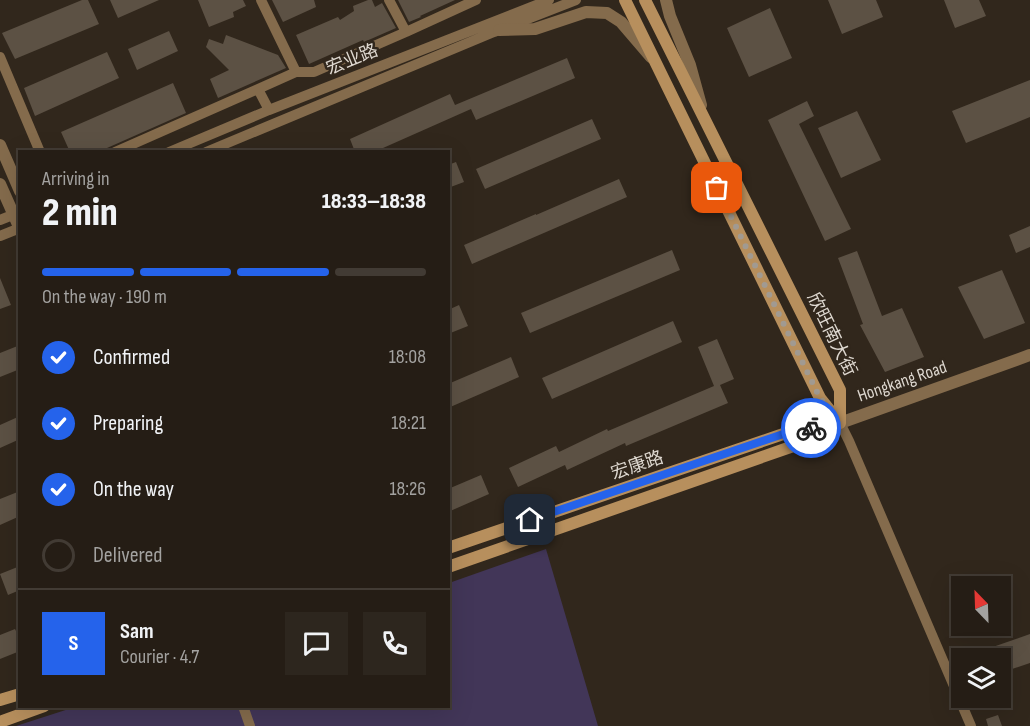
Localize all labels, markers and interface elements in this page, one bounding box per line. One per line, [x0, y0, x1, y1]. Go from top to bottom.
street label: 宏业路 [323, 40, 381, 79]
pin [691, 162, 742, 213]
text: Arriving in [42, 167, 110, 191]
icon: bag [700, 171, 733, 204]
text: 18:33–18:38 [322, 188, 426, 215]
text: 2 min [42, 190, 118, 237]
text: On the way · 190 m [42, 285, 167, 309]
street label: 欣旺南大街 [802, 289, 861, 379]
icon: check [42, 341, 75, 374]
text: Confirmed [93, 344, 170, 371]
text: 18:08 [389, 345, 426, 369]
street label: Hongkang Road [855, 356, 950, 407]
courier [781, 398, 841, 458]
icon: check [42, 407, 75, 440]
text: Preparing [93, 410, 163, 437]
text: 18:21 [391, 411, 426, 435]
icon: bike [795, 412, 828, 445]
street label: 宏康路 [608, 447, 666, 484]
icon: check [42, 473, 75, 506]
text: On the way [93, 476, 174, 503]
text: 18:26 [389, 477, 426, 501]
pin [504, 494, 555, 545]
icon: home [513, 503, 546, 536]
text: Delivered [93, 542, 162, 569]
north arrow [951, 576, 1011, 636]
map controls [951, 576, 1011, 708]
button: chat [285, 612, 348, 675]
button: phone [363, 612, 426, 675]
text: Sam [120, 618, 154, 645]
text: S [69, 630, 78, 657]
text: Courier · 4.7 [120, 645, 199, 669]
button: layers [951, 648, 1011, 708]

